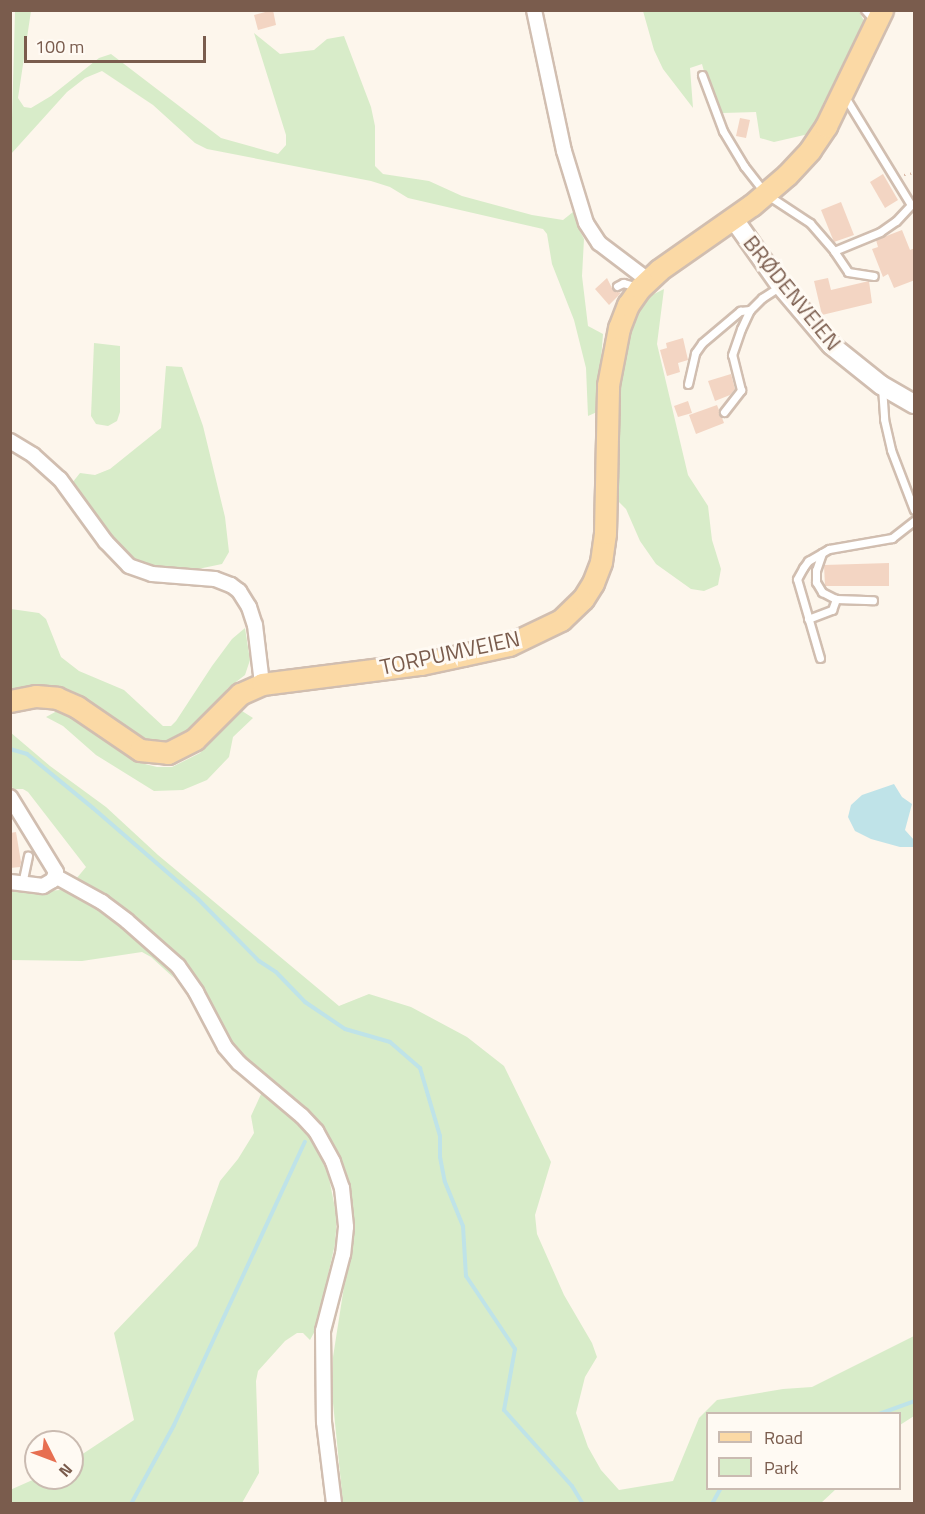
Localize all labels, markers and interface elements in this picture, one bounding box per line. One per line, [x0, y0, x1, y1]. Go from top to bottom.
scale bar [27, 24, 208, 62]
text: 100 m [35, 33, 84, 60]
street label: BRØDENVEIEN [738, 230, 846, 356]
street label: TORPUMVEIEN [378, 625, 522, 681]
legend [706, 1412, 901, 1490]
text: Road [764, 1424, 803, 1451]
north arrow [24, 1430, 84, 1490]
text: Park [764, 1454, 798, 1481]
text: N [53, 1459, 79, 1483]

